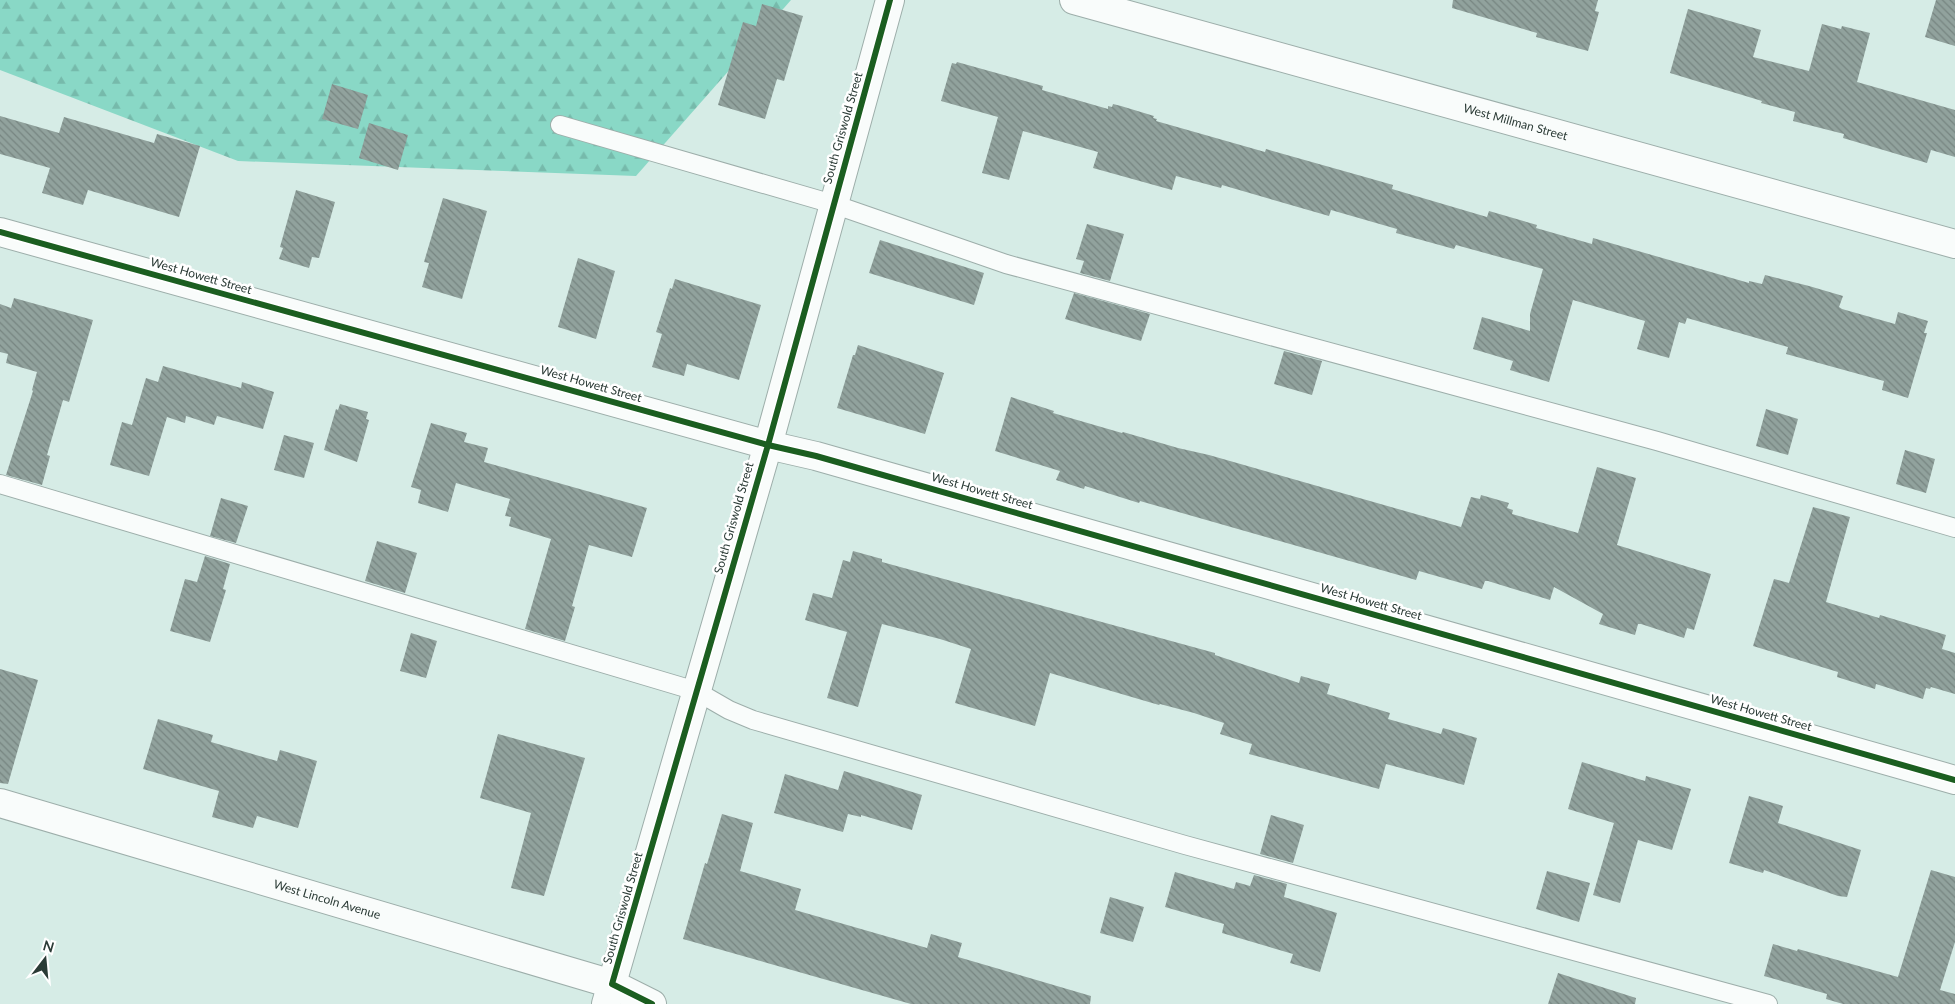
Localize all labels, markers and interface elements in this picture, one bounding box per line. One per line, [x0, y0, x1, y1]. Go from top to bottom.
street label: South Griswold Street [819, 70, 866, 185]
street label: West Millman Street [1462, 100, 1570, 144]
street label: West Howett Street [149, 254, 254, 297]
street label: West Howett Street [539, 362, 644, 405]
street label: South Griswold Street [710, 460, 757, 575]
street label: West Howett Street [930, 469, 1035, 512]
street label: West Howett Street [1319, 580, 1424, 623]
street label: West Howett Street [1709, 691, 1814, 734]
street label: South Griswold Street [599, 850, 646, 965]
street label: West Lincoln Avenue [272, 876, 382, 922]
north arrow [20, 934, 70, 984]
text: N [41, 936, 56, 956]

